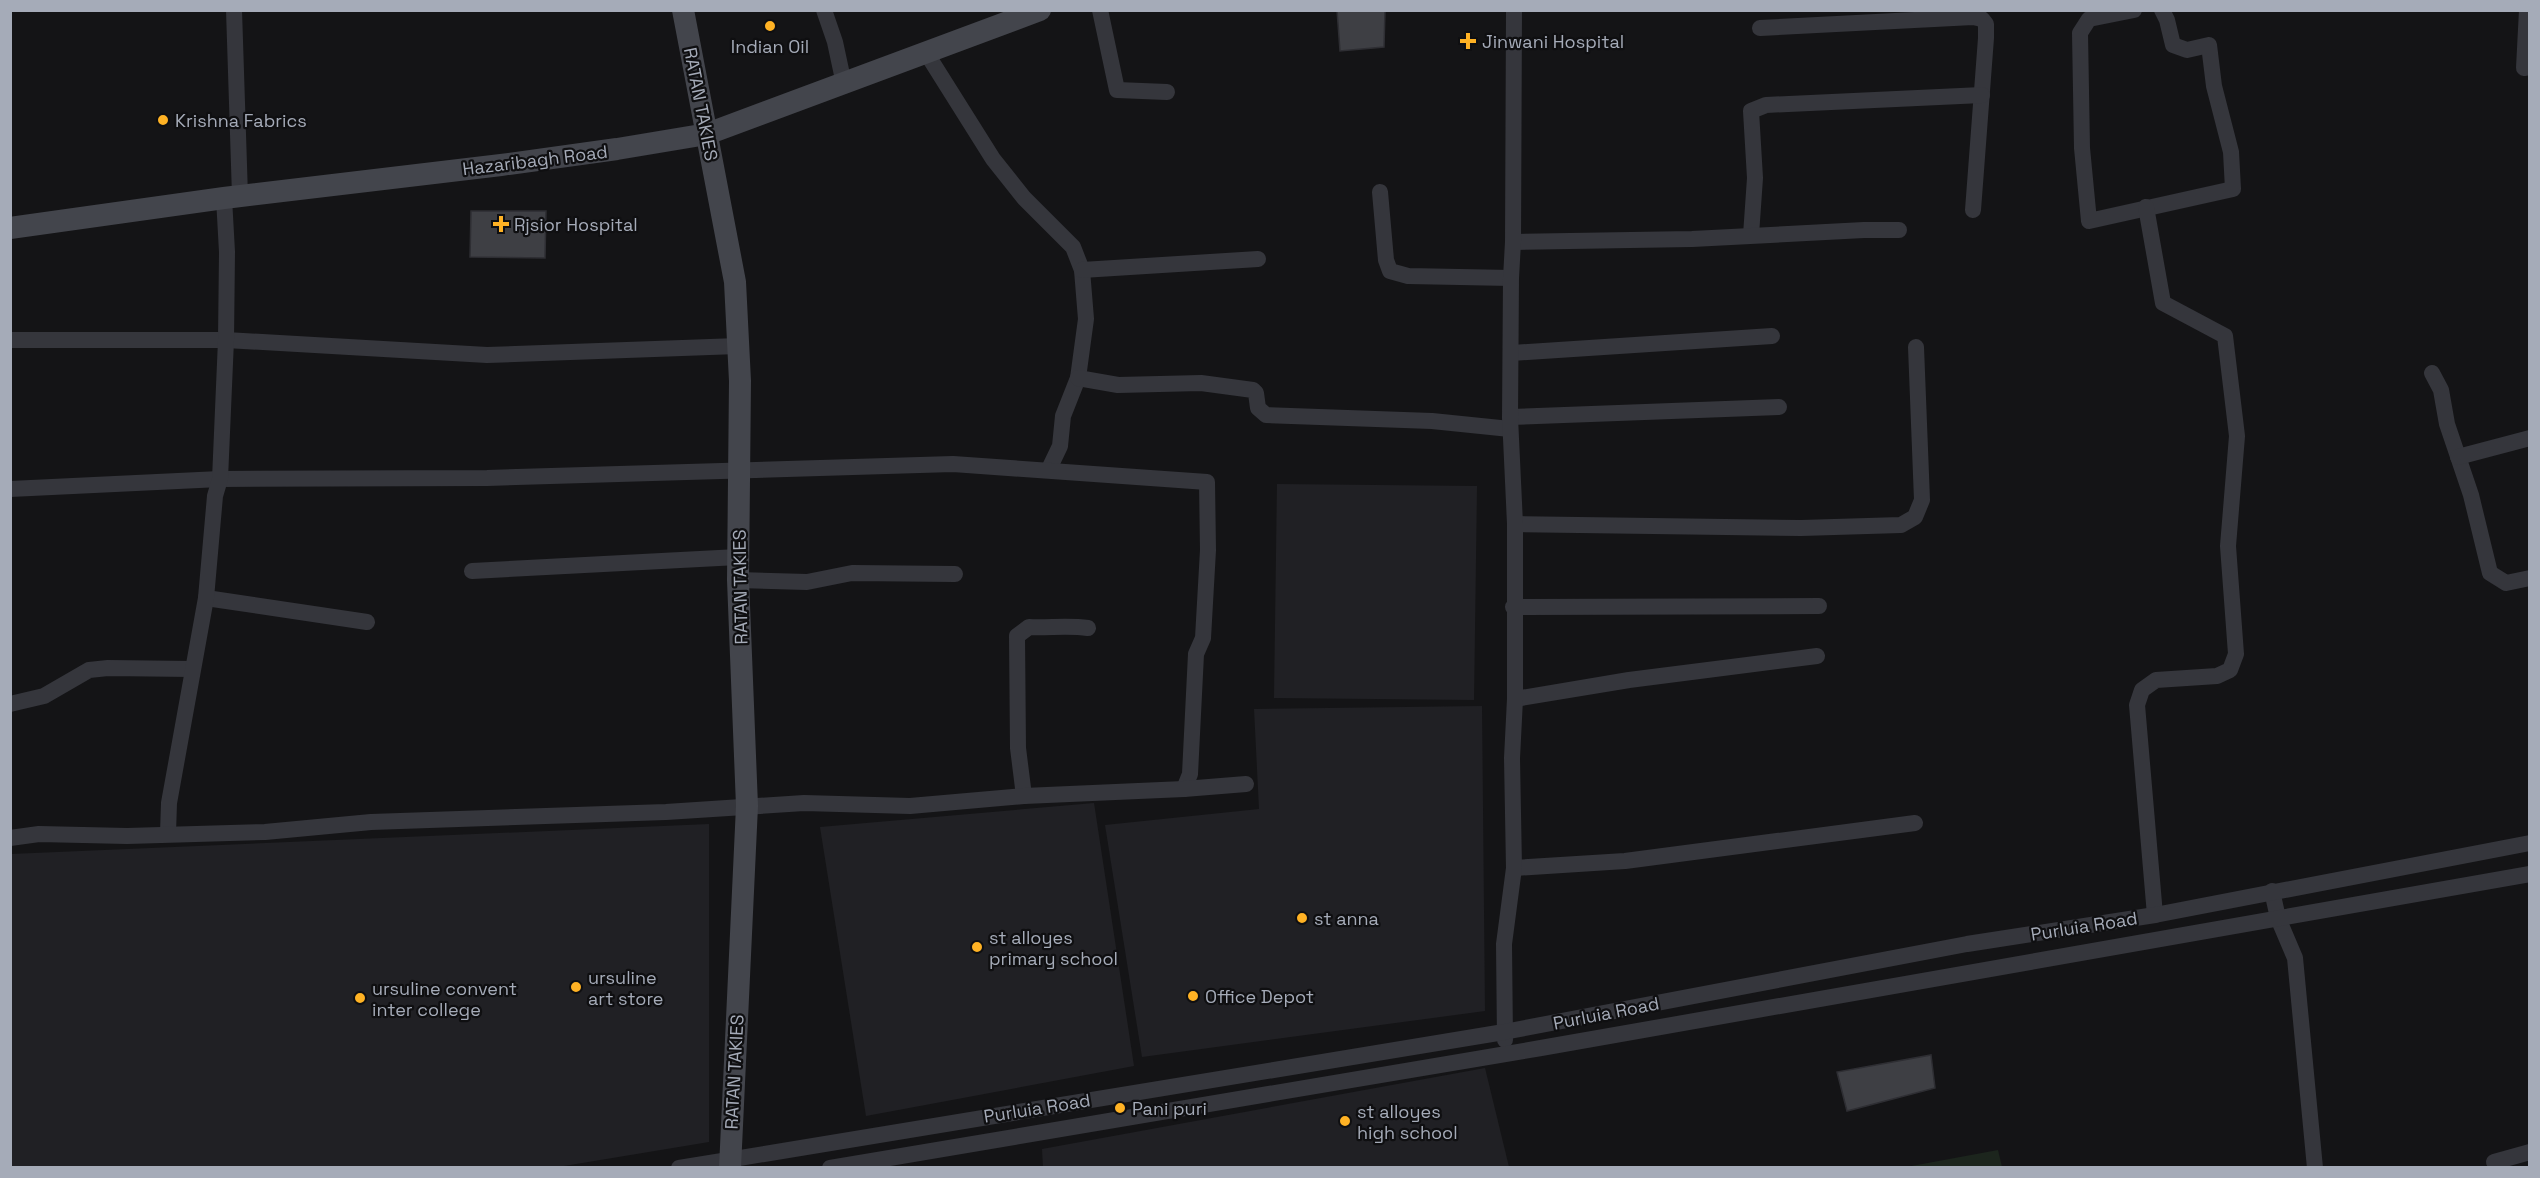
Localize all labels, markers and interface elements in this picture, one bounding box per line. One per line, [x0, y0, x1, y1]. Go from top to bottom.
marker: Indian Oil [763, 19, 777, 33]
place label: Jinwani Hospital [1482, 30, 1624, 53]
marker: Jinwani Hospital [1459, 32, 1477, 50]
place label: Indian Oil [731, 35, 809, 58]
street label: RATAN TAKIES [679, 45, 723, 163]
place label: Krishna Fabrics [175, 109, 307, 132]
marker: Krishna Fabrics [156, 113, 170, 127]
street label: Hazaribagh Road [461, 140, 609, 180]
place label: Rjsior Hospital [514, 213, 638, 236]
marker: Rjsior Hospital [492, 215, 510, 233]
street label: RATAN TAKIES [727, 529, 753, 645]
street label: Purluia Road [2029, 906, 2139, 946]
place label: st anna [1314, 907, 1379, 930]
marker: st anna [1295, 911, 1309, 925]
place label: st alloyes primary school [989, 926, 1118, 970]
marker: st alloyes primary school [970, 940, 984, 954]
place label: ursuline art store [588, 966, 664, 1010]
place label: ursuline convent inter college [372, 977, 517, 1021]
marker: ursuline art store [569, 980, 583, 994]
place label: Office Depot [1205, 985, 1314, 1008]
marker: Office Depot [1186, 989, 1200, 1003]
marker: ursuline convent inter college [353, 991, 367, 1005]
street label: Purluia Road [1551, 991, 1661, 1035]
street label: RATAN TAKIES [720, 1014, 748, 1130]
street label: Purluia Road [982, 1088, 1092, 1128]
place label: Pani puri [1132, 1097, 1207, 1120]
place label: st alloyes high school [1357, 1100, 1458, 1144]
marker: Pani puri [1113, 1101, 1127, 1115]
marker: st alloyes high school [1338, 1114, 1352, 1128]

